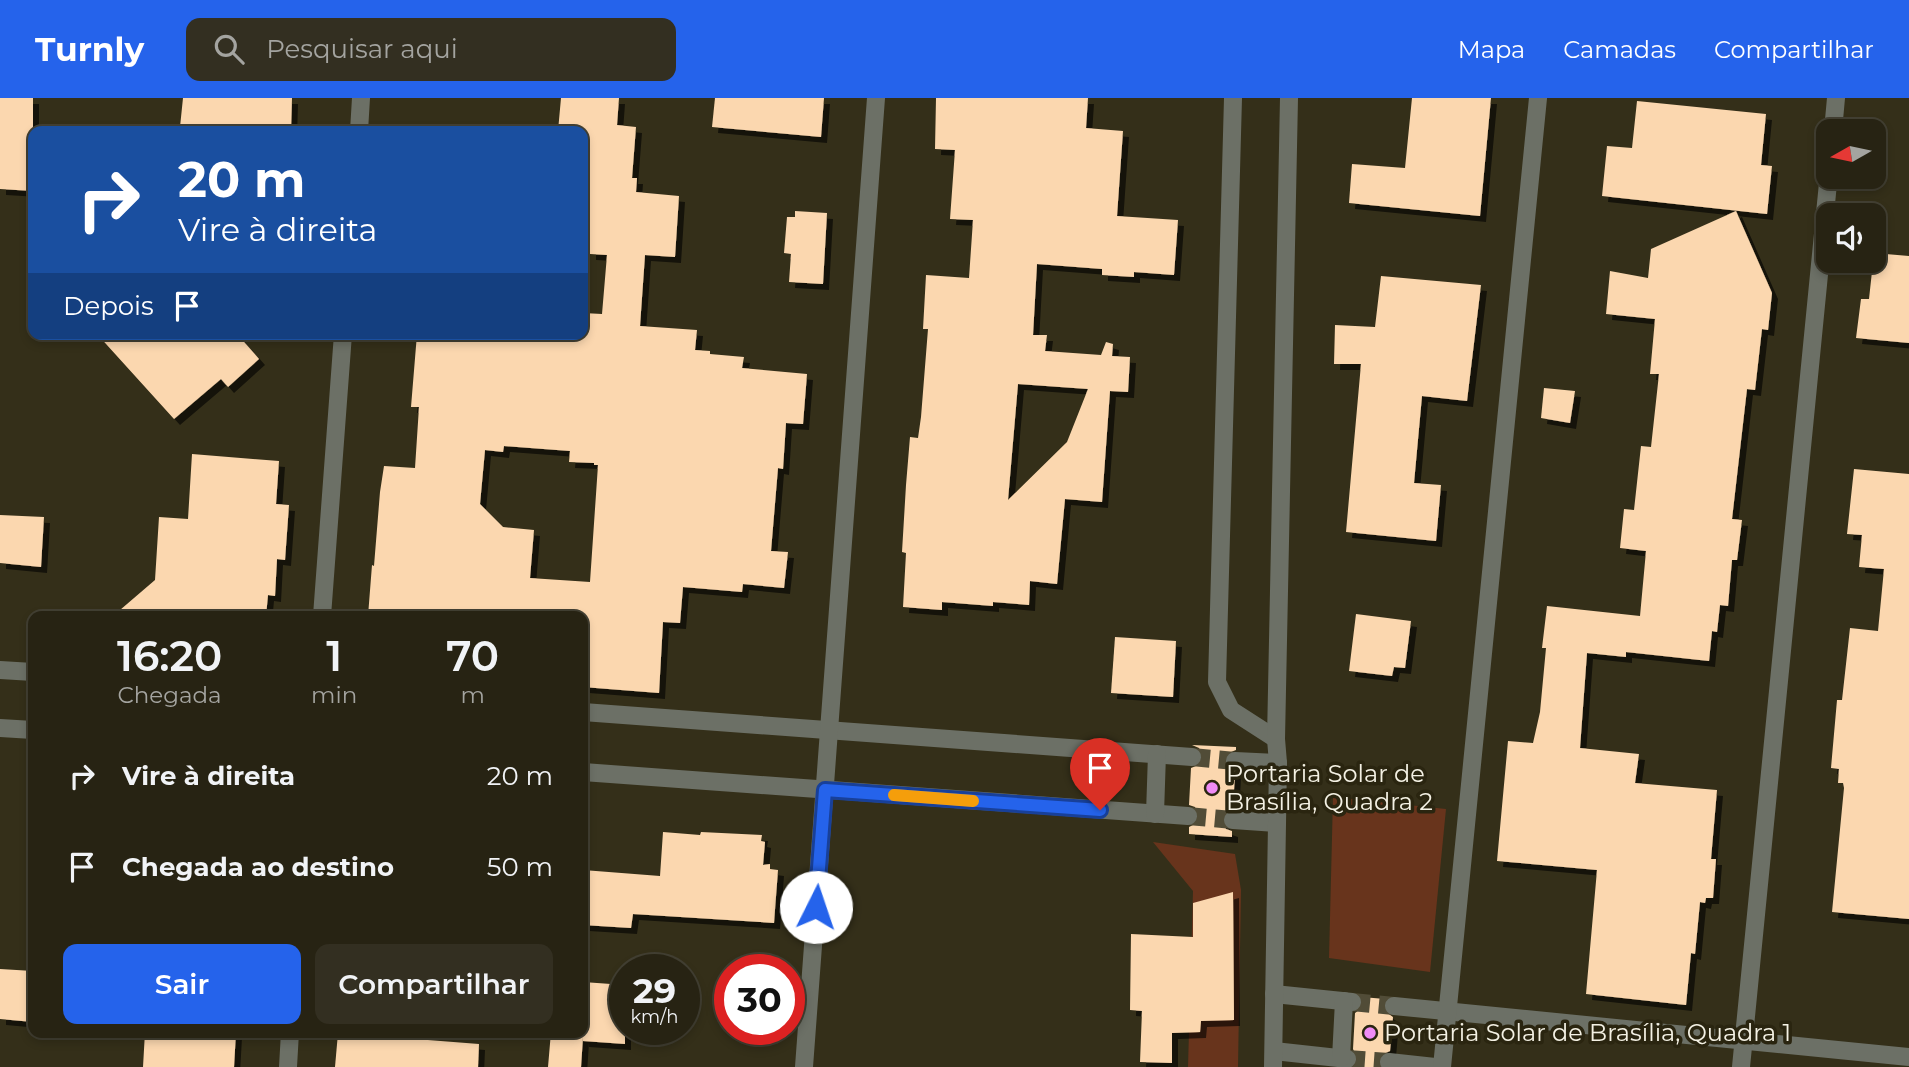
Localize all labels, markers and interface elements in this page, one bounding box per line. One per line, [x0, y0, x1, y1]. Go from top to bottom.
search box [186, 18, 676, 81]
text: Turnly [35, 29, 144, 69]
icon: search [210, 30, 248, 68]
text: Pesquisar aqui [266, 33, 458, 65]
text: Mapa [1458, 35, 1525, 64]
text: Camadas [1563, 35, 1676, 64]
text: Compartilhar [1714, 35, 1874, 64]
north arrow [1816, 119, 1886, 189]
map controls [1816, 119, 1886, 273]
text: 20 m [178, 150, 305, 209]
icon: right [63, 154, 154, 245]
button: sound [1816, 203, 1886, 273]
text: Vire à direita [178, 210, 377, 249]
icon: arrive [168, 287, 206, 325]
text: Depois [63, 290, 154, 322]
text: 16:20 [117, 630, 222, 682]
text: 1 [326, 630, 342, 682]
text: 70 [446, 630, 499, 682]
text: Chegada [117, 681, 222, 709]
text: min [311, 681, 357, 709]
text: m [460, 681, 485, 709]
pin [1070, 738, 1130, 810]
icon: arrive [1081, 749, 1119, 787]
icon: right [63, 757, 101, 795]
place label: Portaria Solar de Brasília, Quadra 2 [1226, 759, 1433, 816]
text: Vire à direita [122, 760, 295, 792]
text: 20 m [487, 760, 553, 792]
marker: Portaria Solar de Brasília, Quadra 2 [1204, 780, 1220, 796]
icon: arrive [63, 848, 101, 886]
text: Chegada ao destino [122, 851, 394, 883]
text: 50 m [487, 851, 553, 883]
position arrow [779, 870, 853, 944]
button: Sair [63, 944, 301, 1024]
button: Compartilhar [315, 944, 553, 1024]
speed limit sign: 30 [714, 954, 805, 1045]
text: 29 [633, 969, 676, 1012]
text: km/h [630, 1006, 679, 1028]
place label: Portaria Solar de Brasília, Quadra 1 [1384, 1018, 1791, 1047]
marker: Portaria Solar de Brasília, Quadra 1 [1362, 1025, 1378, 1041]

